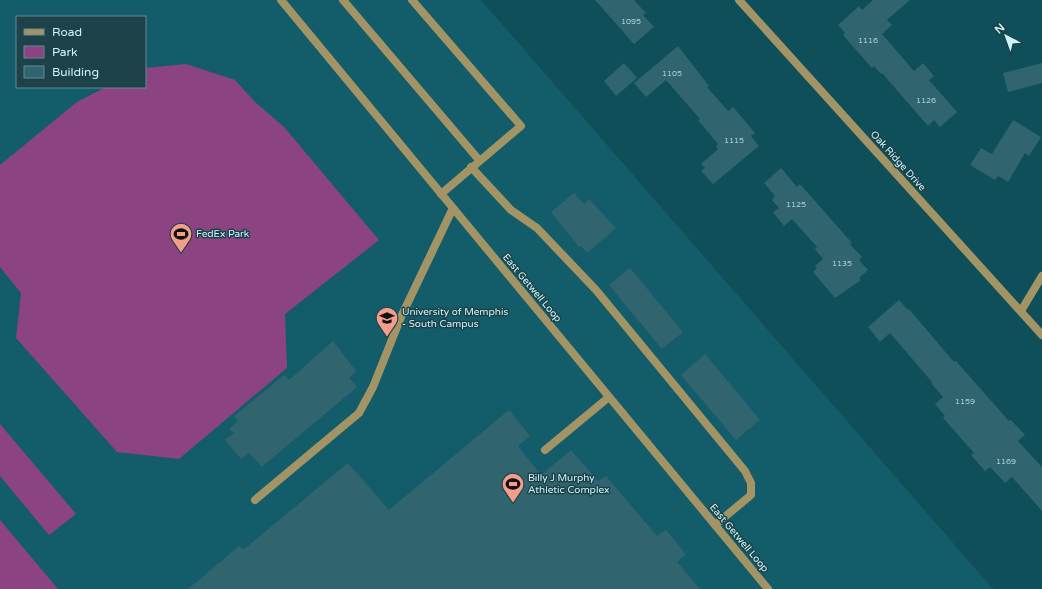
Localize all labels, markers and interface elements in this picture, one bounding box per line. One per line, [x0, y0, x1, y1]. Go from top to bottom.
legend [16, 16, 146, 88]
north arrow [986, 16, 1026, 56]
house number: 1095 [621, 17, 641, 26]
text: N [992, 21, 1007, 37]
text: Road [52, 25, 82, 39]
house number: 1116 [858, 36, 878, 45]
text: Park [52, 45, 78, 59]
text: Building [52, 65, 99, 79]
house number: 1105 [662, 69, 682, 78]
house number: 1126 [916, 96, 936, 105]
street label: Oak Ridge Drive [868, 128, 928, 194]
house number: 1115 [724, 136, 744, 145]
house number: 1125 [786, 200, 806, 209]
sports icon: FedEx Park [168, 221, 194, 254]
place label: FedEx Park [196, 228, 250, 240]
street label: East Getwell Loop [500, 251, 564, 325]
house number: 1135 [832, 259, 852, 268]
school or university icon: University of Memphis - South Campus [374, 305, 400, 338]
place label: University of Memphis - South Campus [402, 306, 508, 330]
house number: 1159 [955, 397, 975, 406]
house number: 1169 [996, 457, 1016, 466]
sports icon: Billy J Murphy Athletic Complex [500, 471, 526, 504]
place label: Billy J Murphy Athletic Complex [528, 472, 609, 496]
street label: East Getwell Loop [707, 501, 771, 575]

